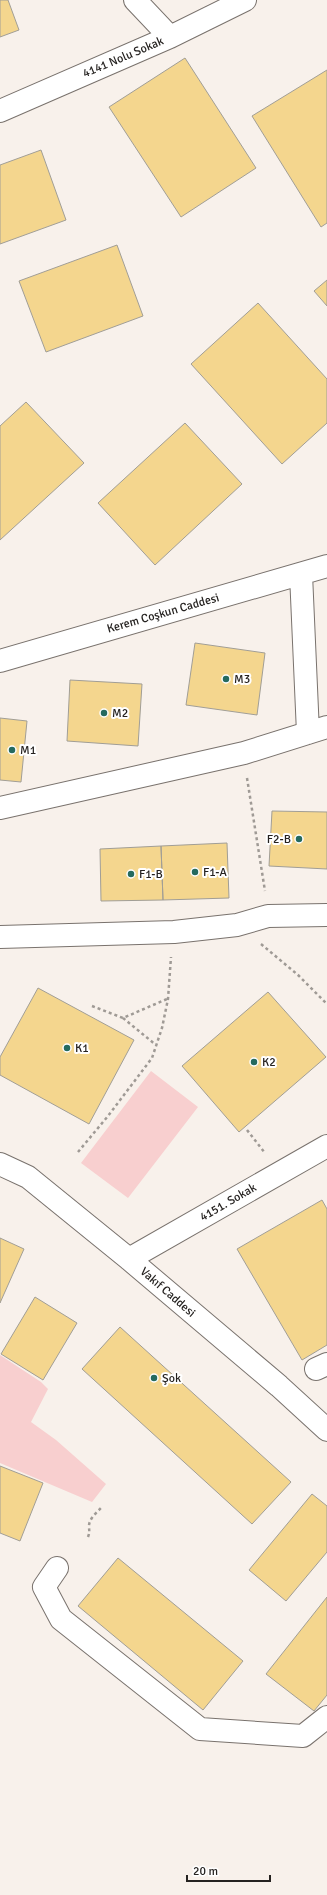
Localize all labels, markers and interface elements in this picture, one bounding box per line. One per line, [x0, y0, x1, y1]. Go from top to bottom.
street label: 4141 Nolu Sokak [80, 34, 166, 81]
street label: Kerem Coşkun Caddesi [105, 590, 221, 637]
place label: M3 [234, 672, 250, 687]
marker: M3 [221, 674, 231, 684]
place label: M2 [112, 706, 128, 721]
marker: M2 [99, 708, 109, 718]
place label: M1 [20, 743, 36, 758]
marker: M1 [7, 745, 17, 755]
place label: F2-B [267, 832, 291, 847]
marker: F2-B [294, 834, 304, 844]
place label: F1-A [203, 865, 227, 880]
place label: F1-B [139, 867, 163, 882]
marker: F1-A [190, 867, 200, 877]
marker: F1-B [126, 869, 136, 879]
place label: K1 [75, 1041, 89, 1056]
marker: K1 [62, 1043, 72, 1053]
place label: K2 [262, 1055, 276, 1070]
marker: K2 [249, 1057, 259, 1067]
street label: 4151. Sokak [197, 1180, 259, 1225]
street label: Vakıf Caddesi [137, 1264, 199, 1321]
place label: Şok [162, 1371, 181, 1386]
marker: Şok [149, 1373, 159, 1383]
scale bar [187, 1857, 270, 1883]
text: 20 m [193, 1864, 218, 1879]

